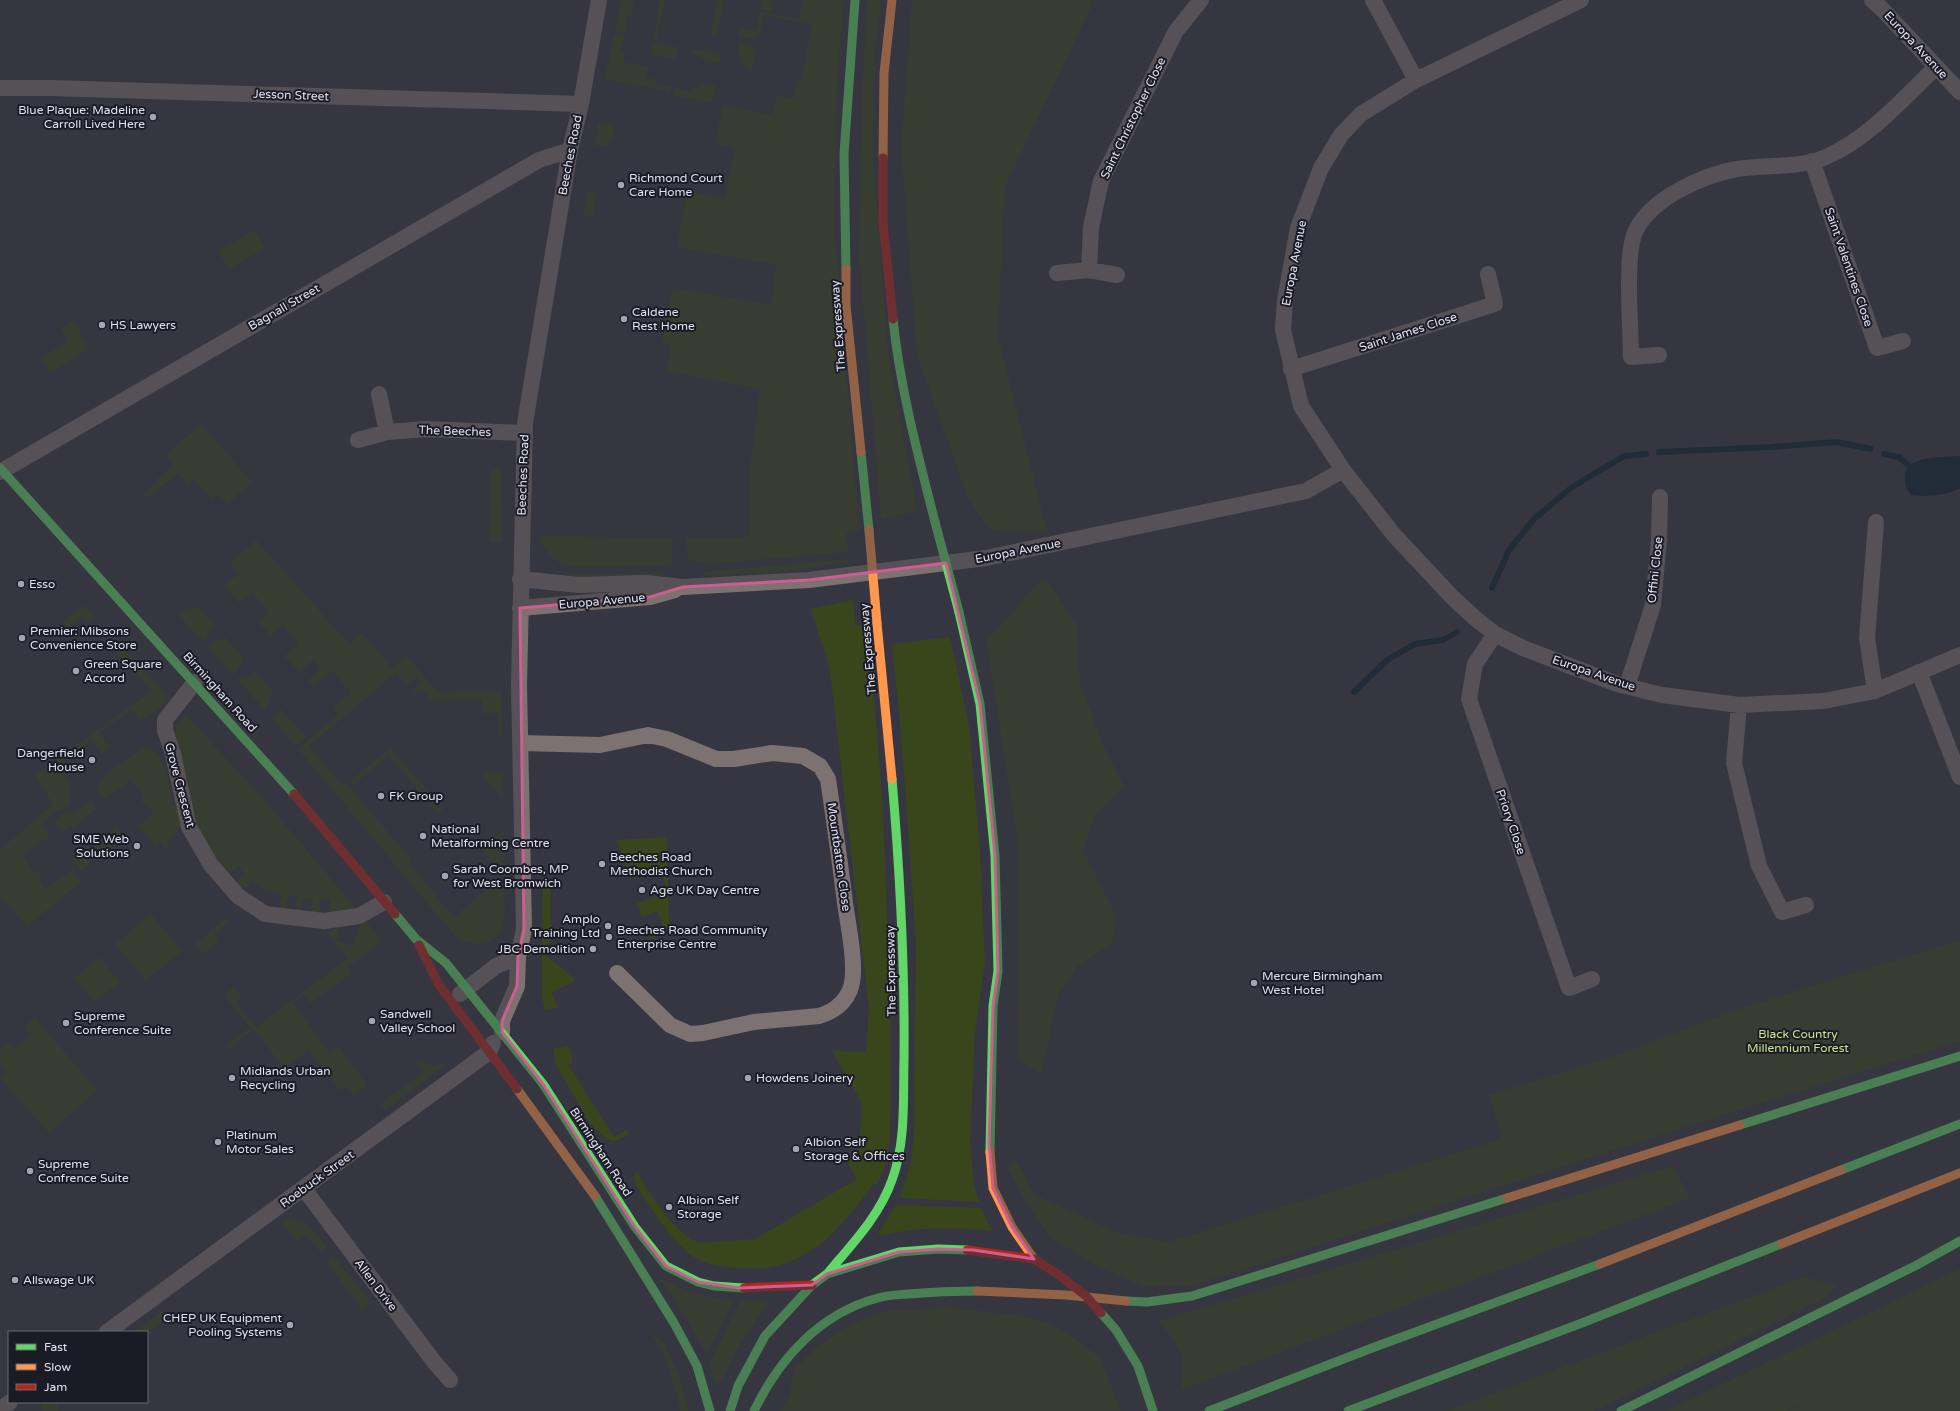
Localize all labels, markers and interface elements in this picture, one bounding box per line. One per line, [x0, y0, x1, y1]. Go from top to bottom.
street label: Europa Avenue [1881, 8, 1951, 82]
street label: Saint Christopher Close [1097, 55, 1169, 181]
street label: Jesson Street [253, 87, 330, 103]
place label: Blue Plaque: Madeline Carroll Lived Here [18, 103, 145, 131]
marker: Blue Plaque: Madeline Carroll Lived Here [148, 112, 158, 122]
street label: Beeches Road [555, 114, 585, 196]
place label: Richmond Court Care Home [629, 171, 723, 199]
marker: Richmond Court Care Home [616, 180, 626, 190]
street label: Saint Valentines Close [1822, 206, 1876, 329]
street label: Europa Avenue [1279, 219, 1309, 307]
street label: The Expressway [828, 279, 848, 372]
street label: Bagnall Street [246, 281, 323, 333]
place label: Caldene Rest Home [632, 305, 695, 333]
street label: Saint James Close [1357, 309, 1459, 354]
marker: Caldene Rest Home [619, 314, 629, 324]
place label: HS Lawyers [110, 318, 176, 332]
marker: HS Lawyers [97, 320, 107, 330]
street label: The Beeches [418, 423, 492, 439]
street label: Beeches Road [515, 434, 531, 516]
street label: Europa Avenue [974, 536, 1062, 566]
street label: Offini Close [1645, 536, 1665, 604]
place label: Esso [29, 577, 55, 591]
marker: Esso [16, 579, 26, 589]
street label: Europa Avenue [558, 590, 646, 612]
street label: The Expressway [857, 602, 879, 695]
place label: Premier: Mibsons Convenience Store [30, 624, 137, 652]
marker: Premier: Mibsons Convenience Store [17, 633, 27, 643]
street label: Birmingham Road [180, 649, 260, 735]
street label: Europa Avenue [1551, 652, 1638, 694]
place label: Green Square Accord [84, 657, 162, 685]
marker: Green Square Accord [71, 666, 81, 676]
street label: Grove Crescent [162, 741, 198, 829]
place label: Dangerfield House [17, 746, 84, 774]
marker: Dangerfield House [87, 755, 97, 765]
street label: Priory Close [1493, 787, 1529, 857]
place label: FK Group [389, 789, 443, 803]
marker: FK Group [376, 791, 386, 801]
street label: Mountbatten Close [824, 802, 854, 912]
place label: National Metalforming Centre [431, 822, 550, 850]
marker: National Metalforming Centre [418, 831, 428, 841]
place label: SME Web Solutions [73, 832, 129, 860]
marker: SME Web Solutions [132, 841, 142, 851]
place label: Beeches Road Methodist Church [610, 850, 712, 878]
marker: Beeches Road Methodist Church [597, 859, 607, 869]
place label: Sarah Coombes, MP for West Bromwich [453, 862, 569, 890]
marker: Sarah Coombes, MP for West Bromwich [440, 871, 450, 881]
place label: Age UK Day Centre [650, 883, 760, 897]
marker: Age UK Day Centre [637, 885, 647, 895]
place label: Amplo Training Ltd [532, 912, 600, 940]
marker: Amplo Training Ltd [603, 921, 613, 931]
place label: Beeches Road Community Enterprise Centre [617, 923, 768, 951]
street label: The Expressway [883, 925, 899, 1017]
marker: Beeches Road Community Enterprise Centre [604, 932, 614, 942]
place label: JBC Demolition [498, 942, 585, 956]
marker: JBC Demolition [588, 944, 598, 954]
place label: Mercure Birmingham West Hotel [1262, 969, 1382, 997]
marker: Mercure Birmingham West Hotel [1249, 978, 1259, 988]
place label: Sandwell Valley School [380, 1007, 455, 1035]
place label: Supreme Conference Suite [74, 1009, 171, 1037]
marker: Sandwell Valley School [367, 1016, 377, 1026]
marker: Supreme Conference Suite [61, 1018, 71, 1028]
park label: Black Country Millennium Forest [1747, 1027, 1849, 1055]
place label: Midlands Urban Recycling [240, 1064, 331, 1092]
place label: Howdens Joinery [756, 1071, 854, 1085]
marker: Midlands Urban Recycling [227, 1073, 237, 1083]
marker: Howdens Joinery [743, 1073, 753, 1083]
street label: Birmingham Road [567, 1105, 635, 1199]
place label: Platinum Motor Sales [226, 1128, 294, 1156]
place label: Albion Self Storage & Offices [804, 1135, 905, 1163]
marker: Platinum Motor Sales [213, 1137, 223, 1147]
marker: Albion Self Storage & Offices [791, 1144, 801, 1154]
street label: Roebuck Street [277, 1147, 357, 1210]
place label: Supreme Confrence Suite [38, 1157, 129, 1185]
marker: Supreme Confrence Suite [25, 1166, 35, 1176]
place label: Albion Self Storage [677, 1193, 739, 1221]
marker: Albion Self Storage [664, 1202, 674, 1212]
street label: Allen Drive [352, 1256, 400, 1314]
place label: Allswage UK [23, 1273, 94, 1287]
marker: Allswage UK [10, 1275, 20, 1285]
place label: CHEP UK Equipment Pooling Systems [163, 1311, 282, 1339]
marker: CHEP UK Equipment Pooling Systems [285, 1320, 295, 1330]
legend [8, 1331, 148, 1403]
text: Fast [44, 1340, 68, 1354]
text: Slow [44, 1360, 71, 1374]
text: Jam [44, 1380, 67, 1394]

